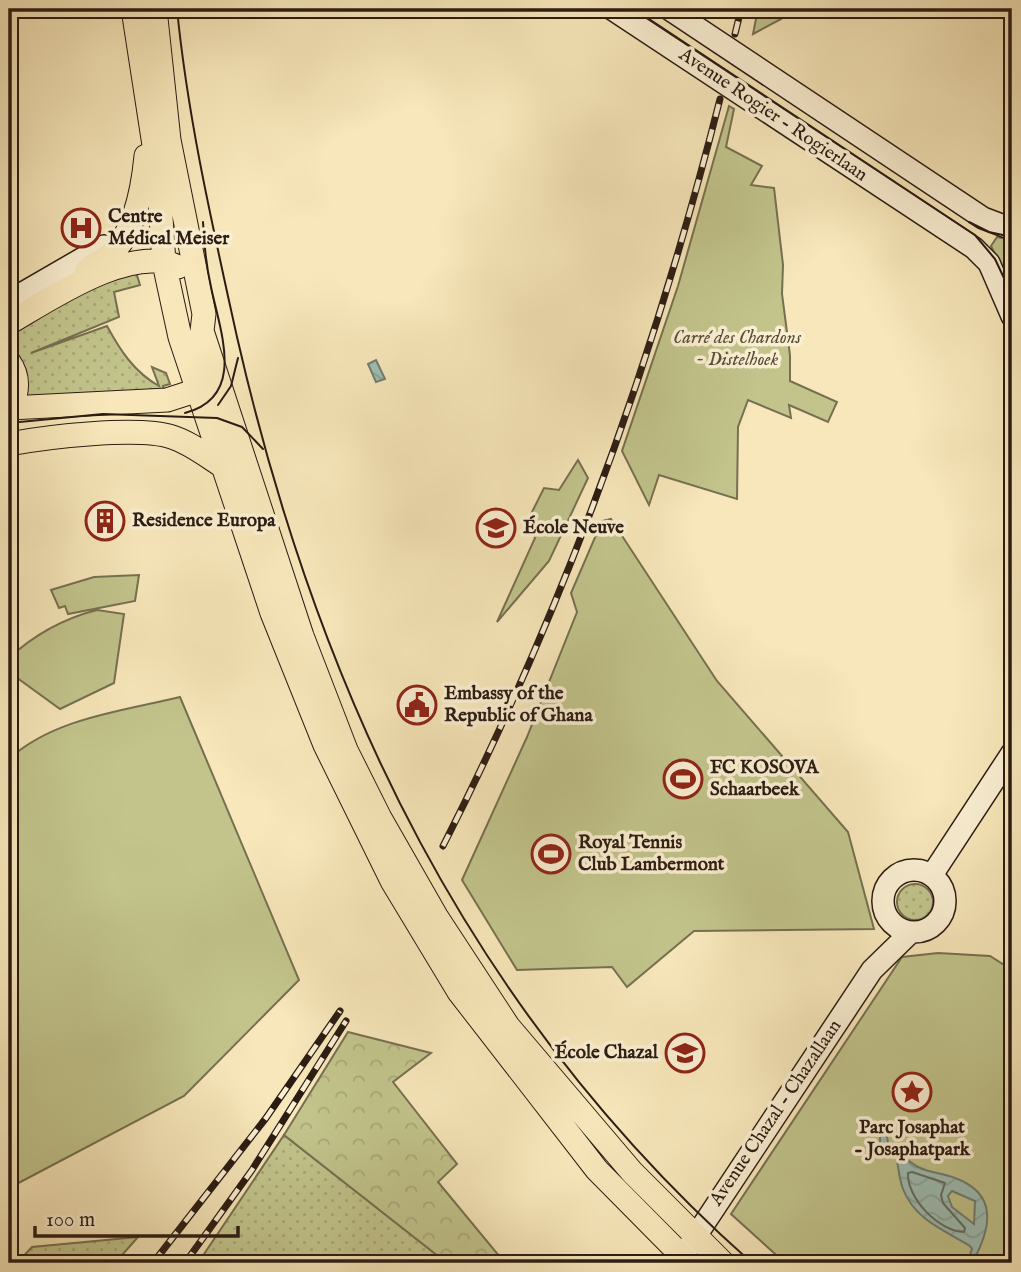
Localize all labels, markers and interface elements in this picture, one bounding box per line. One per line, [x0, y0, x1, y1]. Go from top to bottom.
street label: Avenue Rogier - Rogierlaan [673, 42, 872, 187]
place label: Centre Médical Meiser [108, 205, 230, 251]
hospital icon: Centre Médical Meiser [60, 207, 102, 249]
park label: Carré des Chardons - Distelhoek [673, 326, 802, 372]
building icon: Residence Europa [84, 500, 126, 542]
school or university icon: École Neuve [475, 507, 517, 549]
place label: Residence Europa [132, 509, 276, 533]
place label: École Neuve [523, 515, 624, 540]
place label: Embassy of the Republic of Ghana [444, 682, 593, 728]
public building icon: Embassy of the Republic of Ghana [396, 684, 438, 726]
place label: FC KOSOVA Schaarbeek [710, 756, 820, 802]
sports icon: FC KOSOVA Schaarbeek [662, 758, 704, 800]
place label: Royal Tennis Club Lambermont [578, 831, 725, 877]
sports icon: Royal Tennis Club Lambermont [530, 833, 572, 875]
street label: Avenue Chazal - Chazallaan [704, 1015, 847, 1211]
school or university icon: École Chazal [664, 1032, 706, 1074]
place label: École Chazal [554, 1040, 659, 1065]
place icon: Parc Josaphat - Josaphatpark [891, 1071, 933, 1113]
place label: Parc Josaphat - Josaphatpark [854, 1116, 971, 1162]
scale bar [35, 1195, 238, 1239]
text: 100 m [46, 1207, 95, 1234]

